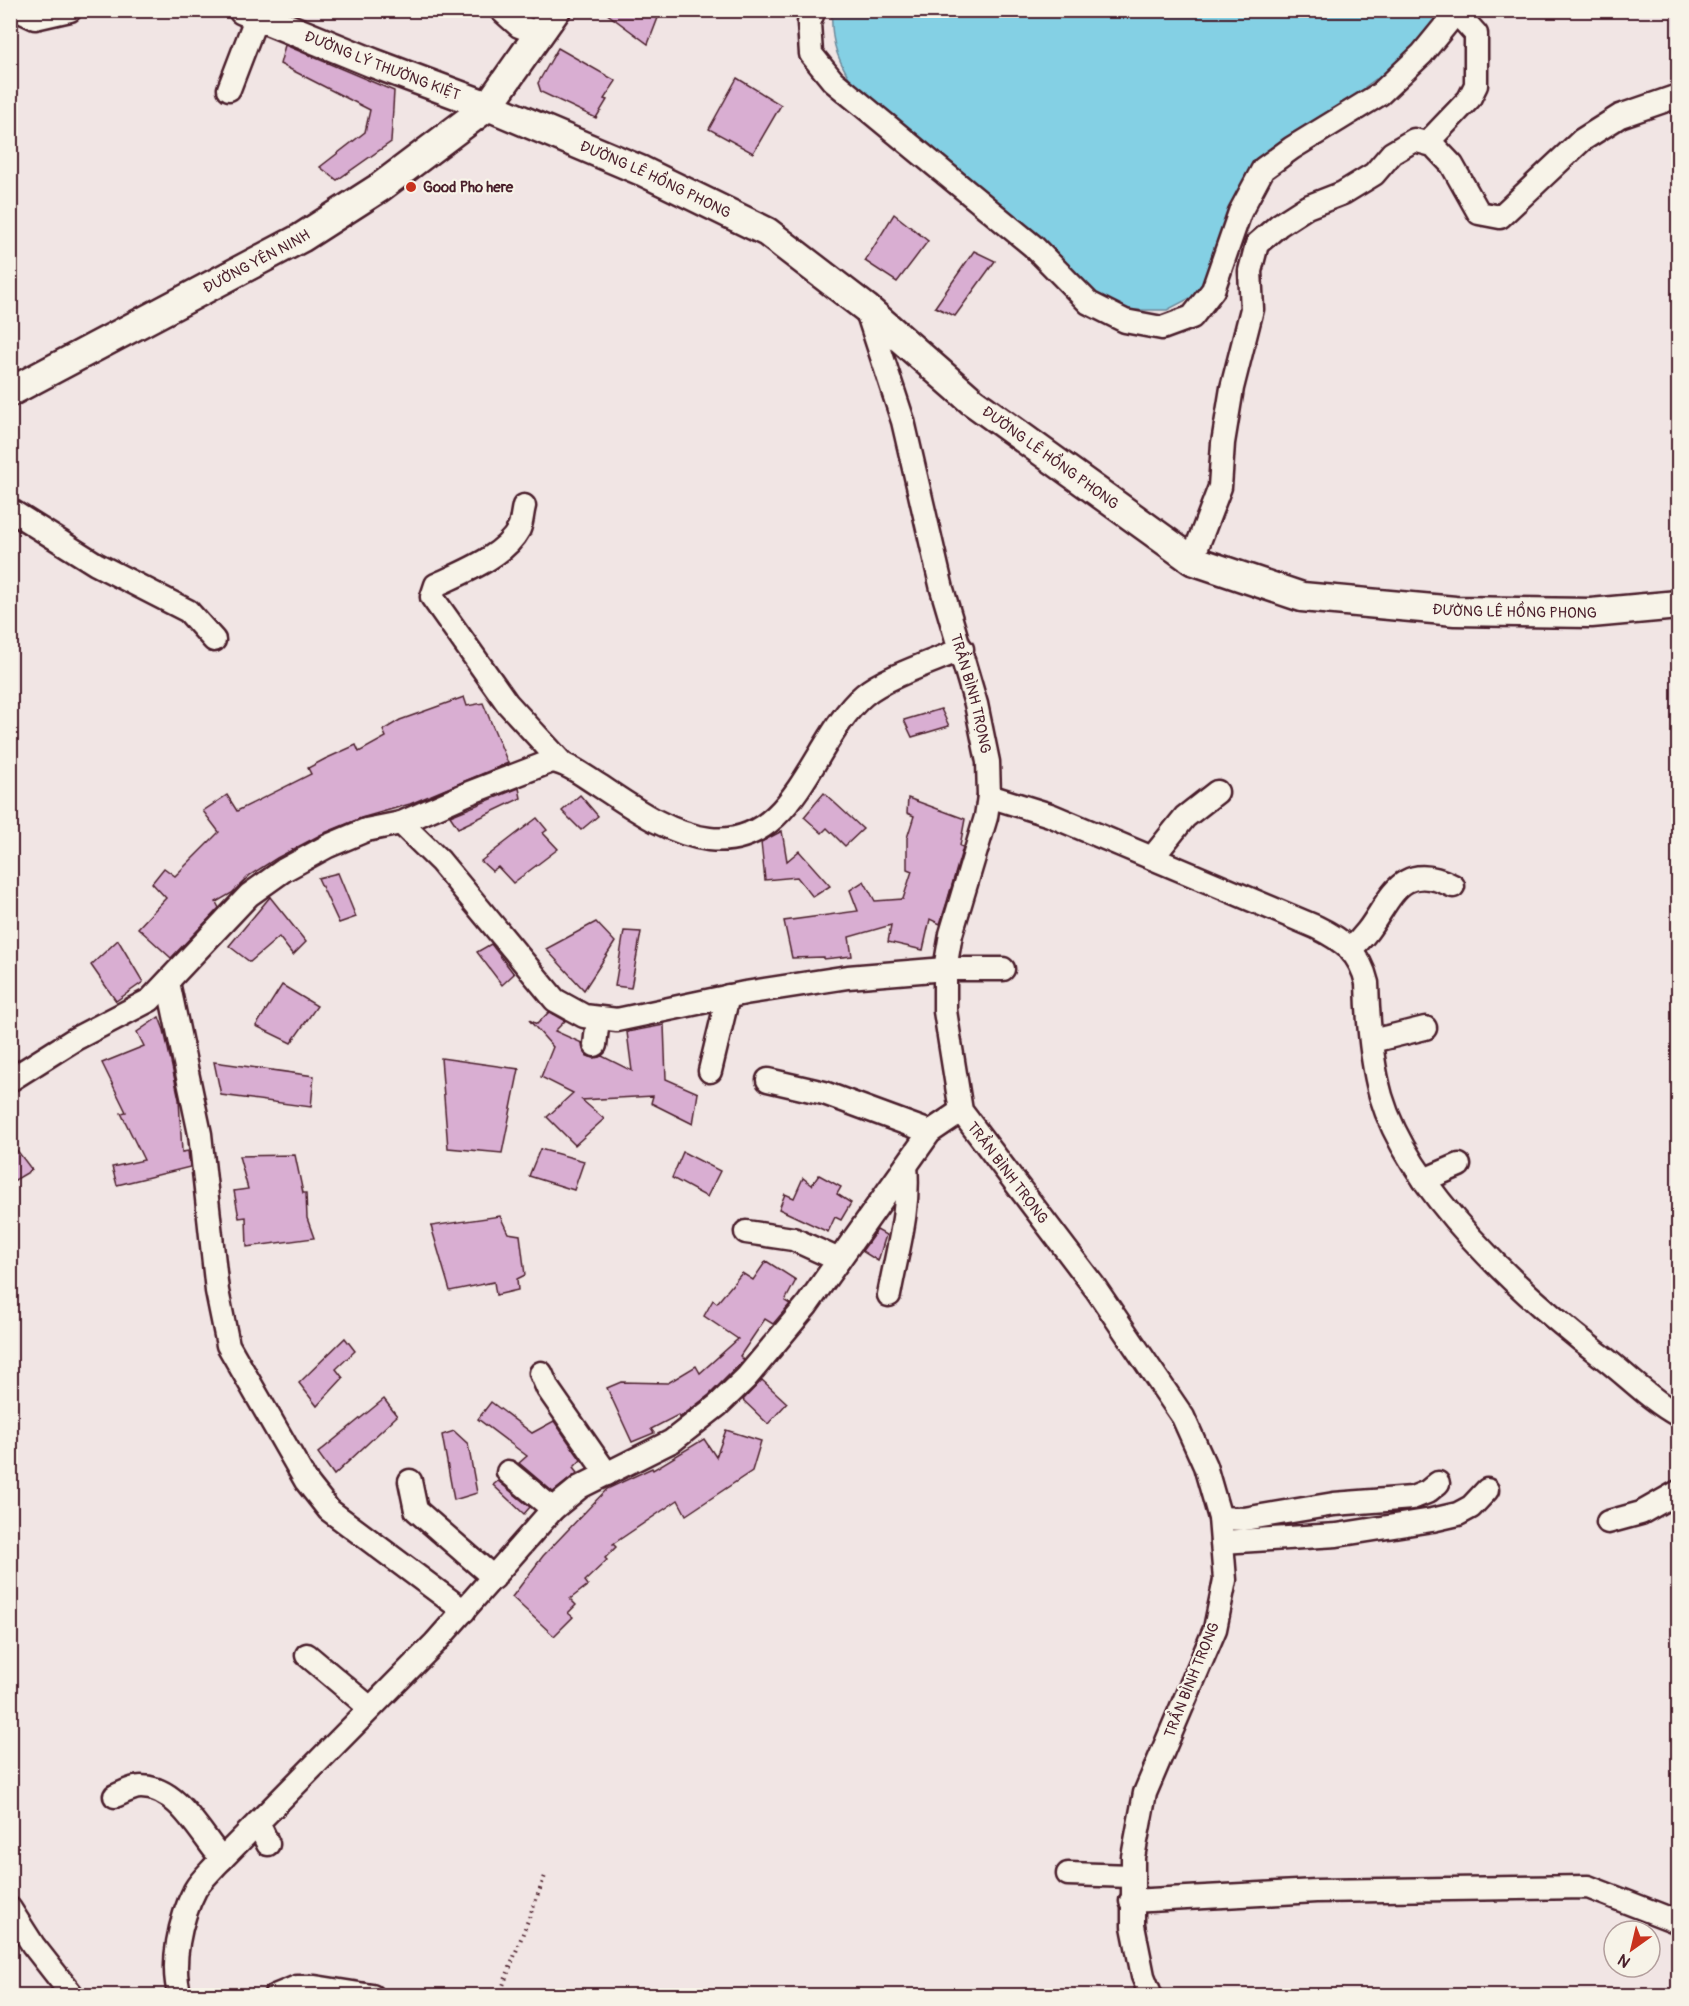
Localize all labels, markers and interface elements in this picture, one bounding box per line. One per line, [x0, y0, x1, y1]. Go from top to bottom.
street label: ĐƯỜNG LÝ THƯỜNG KIỆT [302, 27, 463, 104]
street label: ĐƯỜNG LÊ HỒNG PHONG [577, 136, 734, 222]
place label: Good Pho here [423, 178, 514, 197]
marker: Good Pho here [404, 180, 418, 194]
street label: ĐƯỜNG YÊN NINH [200, 225, 314, 298]
street label: ĐƯỜNG LÊ HỒNG PHONG [978, 402, 1123, 514]
street label: ĐƯỜNG LÊ HỒNG PHONG [1432, 599, 1598, 623]
street label: TRẦN BÌNH TRỌNG [946, 632, 995, 755]
street label: TRẦN BÌNH TRỌNG [963, 1118, 1053, 1227]
street label: TRẦN BÌNH TRỌNG [1158, 1619, 1224, 1741]
north arrow [1602, 1919, 1662, 1979]
text: N [1614, 1949, 1634, 1972]

